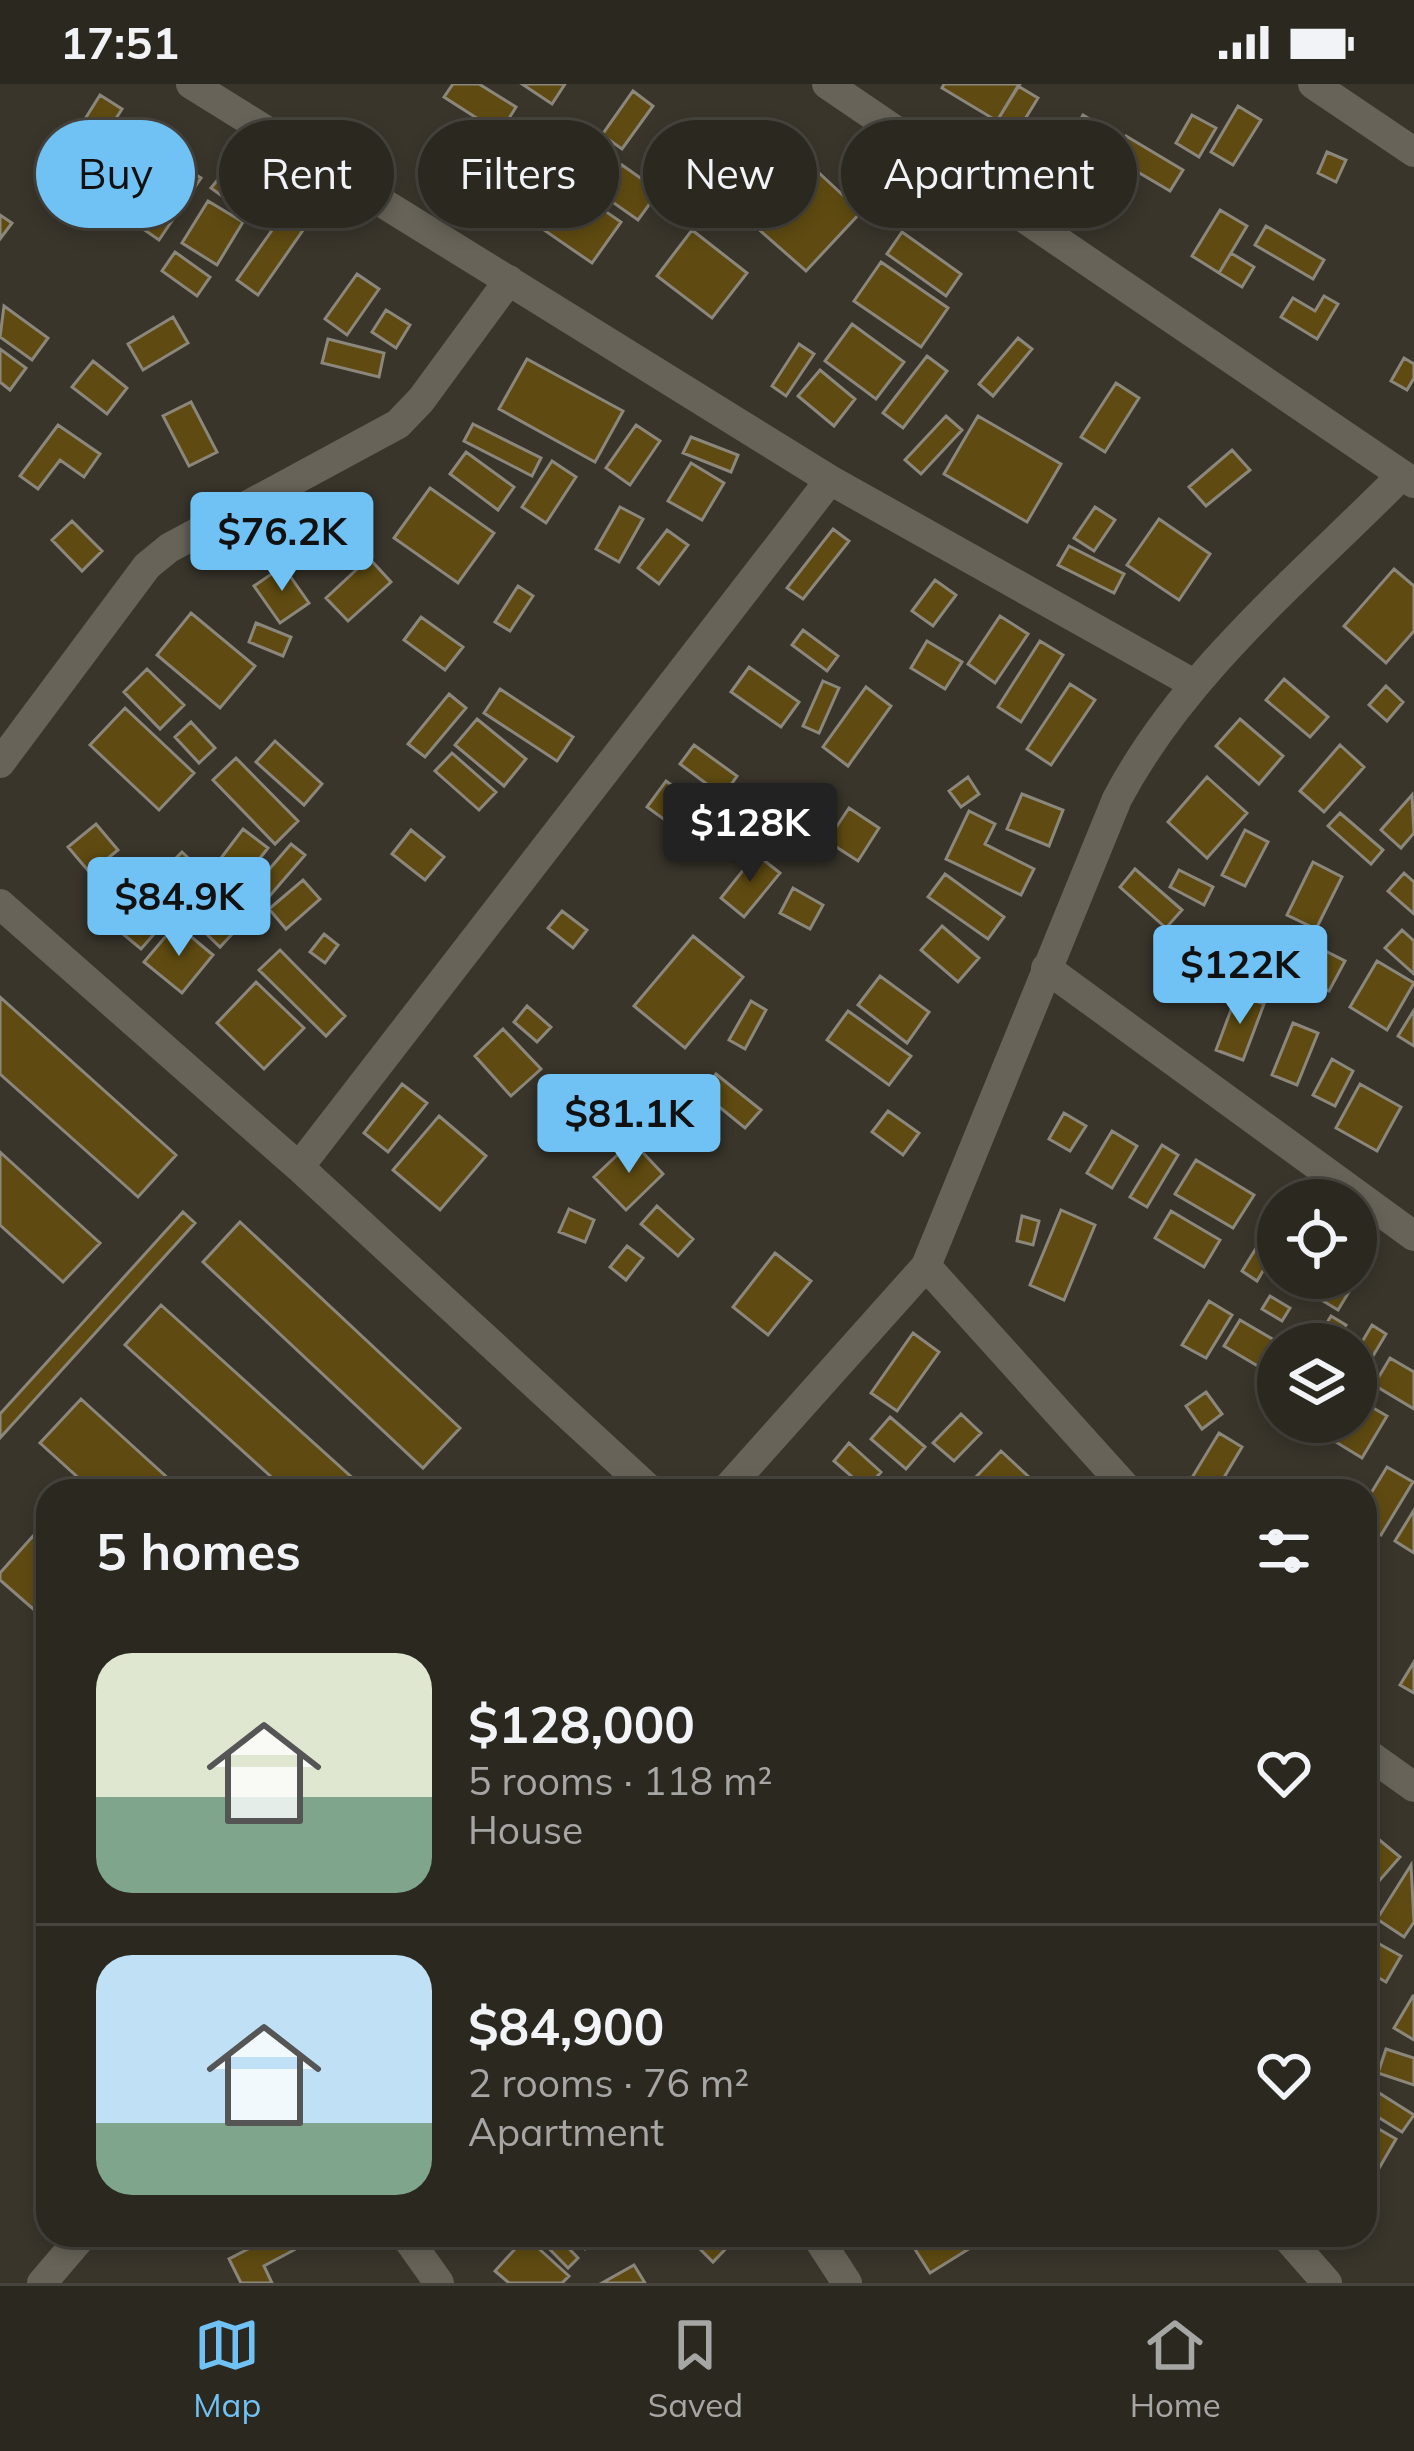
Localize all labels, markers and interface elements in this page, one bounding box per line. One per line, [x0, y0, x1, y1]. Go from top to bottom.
text: 17:51 [60, 14, 179, 70]
chip: Buy [36, 120, 195, 228]
chip: Rent [219, 120, 394, 228]
chip: Filters [418, 120, 619, 228]
chip: New [643, 120, 817, 228]
chip: Apartment [841, 120, 1137, 228]
pin: $76.2K [184, 492, 380, 594]
text: $76.2K [217, 506, 347, 555]
pin: $128K [666, 783, 834, 885]
text: $128K [690, 797, 810, 846]
pin: $84.9K [81, 857, 277, 959]
text: $84.9K [114, 871, 244, 920]
pin: $122K [1156, 925, 1324, 1027]
text: $122K [1180, 939, 1300, 988]
pin: $81.1K [531, 1074, 727, 1176]
text: $81.1K [564, 1088, 694, 1137]
map controls [1257, 1179, 1377, 1443]
button: locate [1257, 1179, 1377, 1299]
button: layers [1257, 1323, 1377, 1443]
icon: filters [1251, 1518, 1317, 1584]
text: 5 homes [96, 1519, 301, 1583]
text: $128,000 [468, 1692, 695, 1756]
icon: home [192, 1701, 336, 1845]
icon: heart [1251, 1740, 1317, 1806]
text: 5 rooms · 118 m² [468, 1756, 772, 1805]
text: House [468, 1805, 583, 1854]
text: $84,900 [468, 1994, 664, 2058]
icon: home [192, 2003, 336, 2147]
icon: heart [1251, 2042, 1317, 2108]
text: 2 rooms · 76 m² [468, 2058, 749, 2107]
text: Apartment [468, 2107, 664, 2156]
tab: Map [193, 2312, 261, 2425]
tab: Saved [648, 2312, 743, 2425]
tab: Home [1130, 2312, 1221, 2425]

